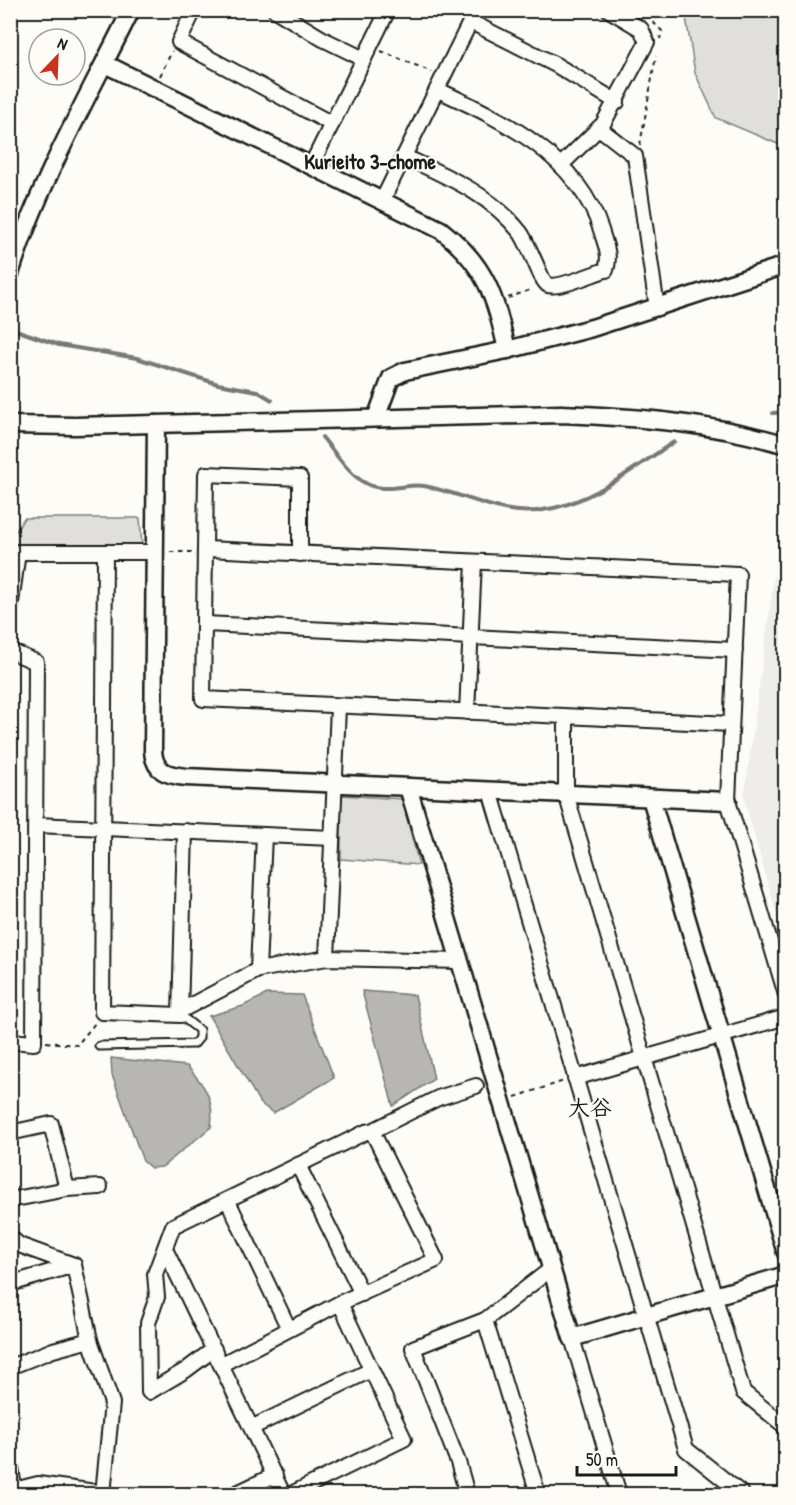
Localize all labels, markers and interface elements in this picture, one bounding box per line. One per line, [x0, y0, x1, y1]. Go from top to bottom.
north arrow [27, 27, 87, 87]
text: N [55, 31, 72, 55]
district label: Kurieito 3-chome [304, 147, 436, 176]
district label: 大谷 [568, 1092, 612, 1122]
scale bar [577, 1439, 676, 1477]
text: 50 m [586, 1447, 618, 1472]

